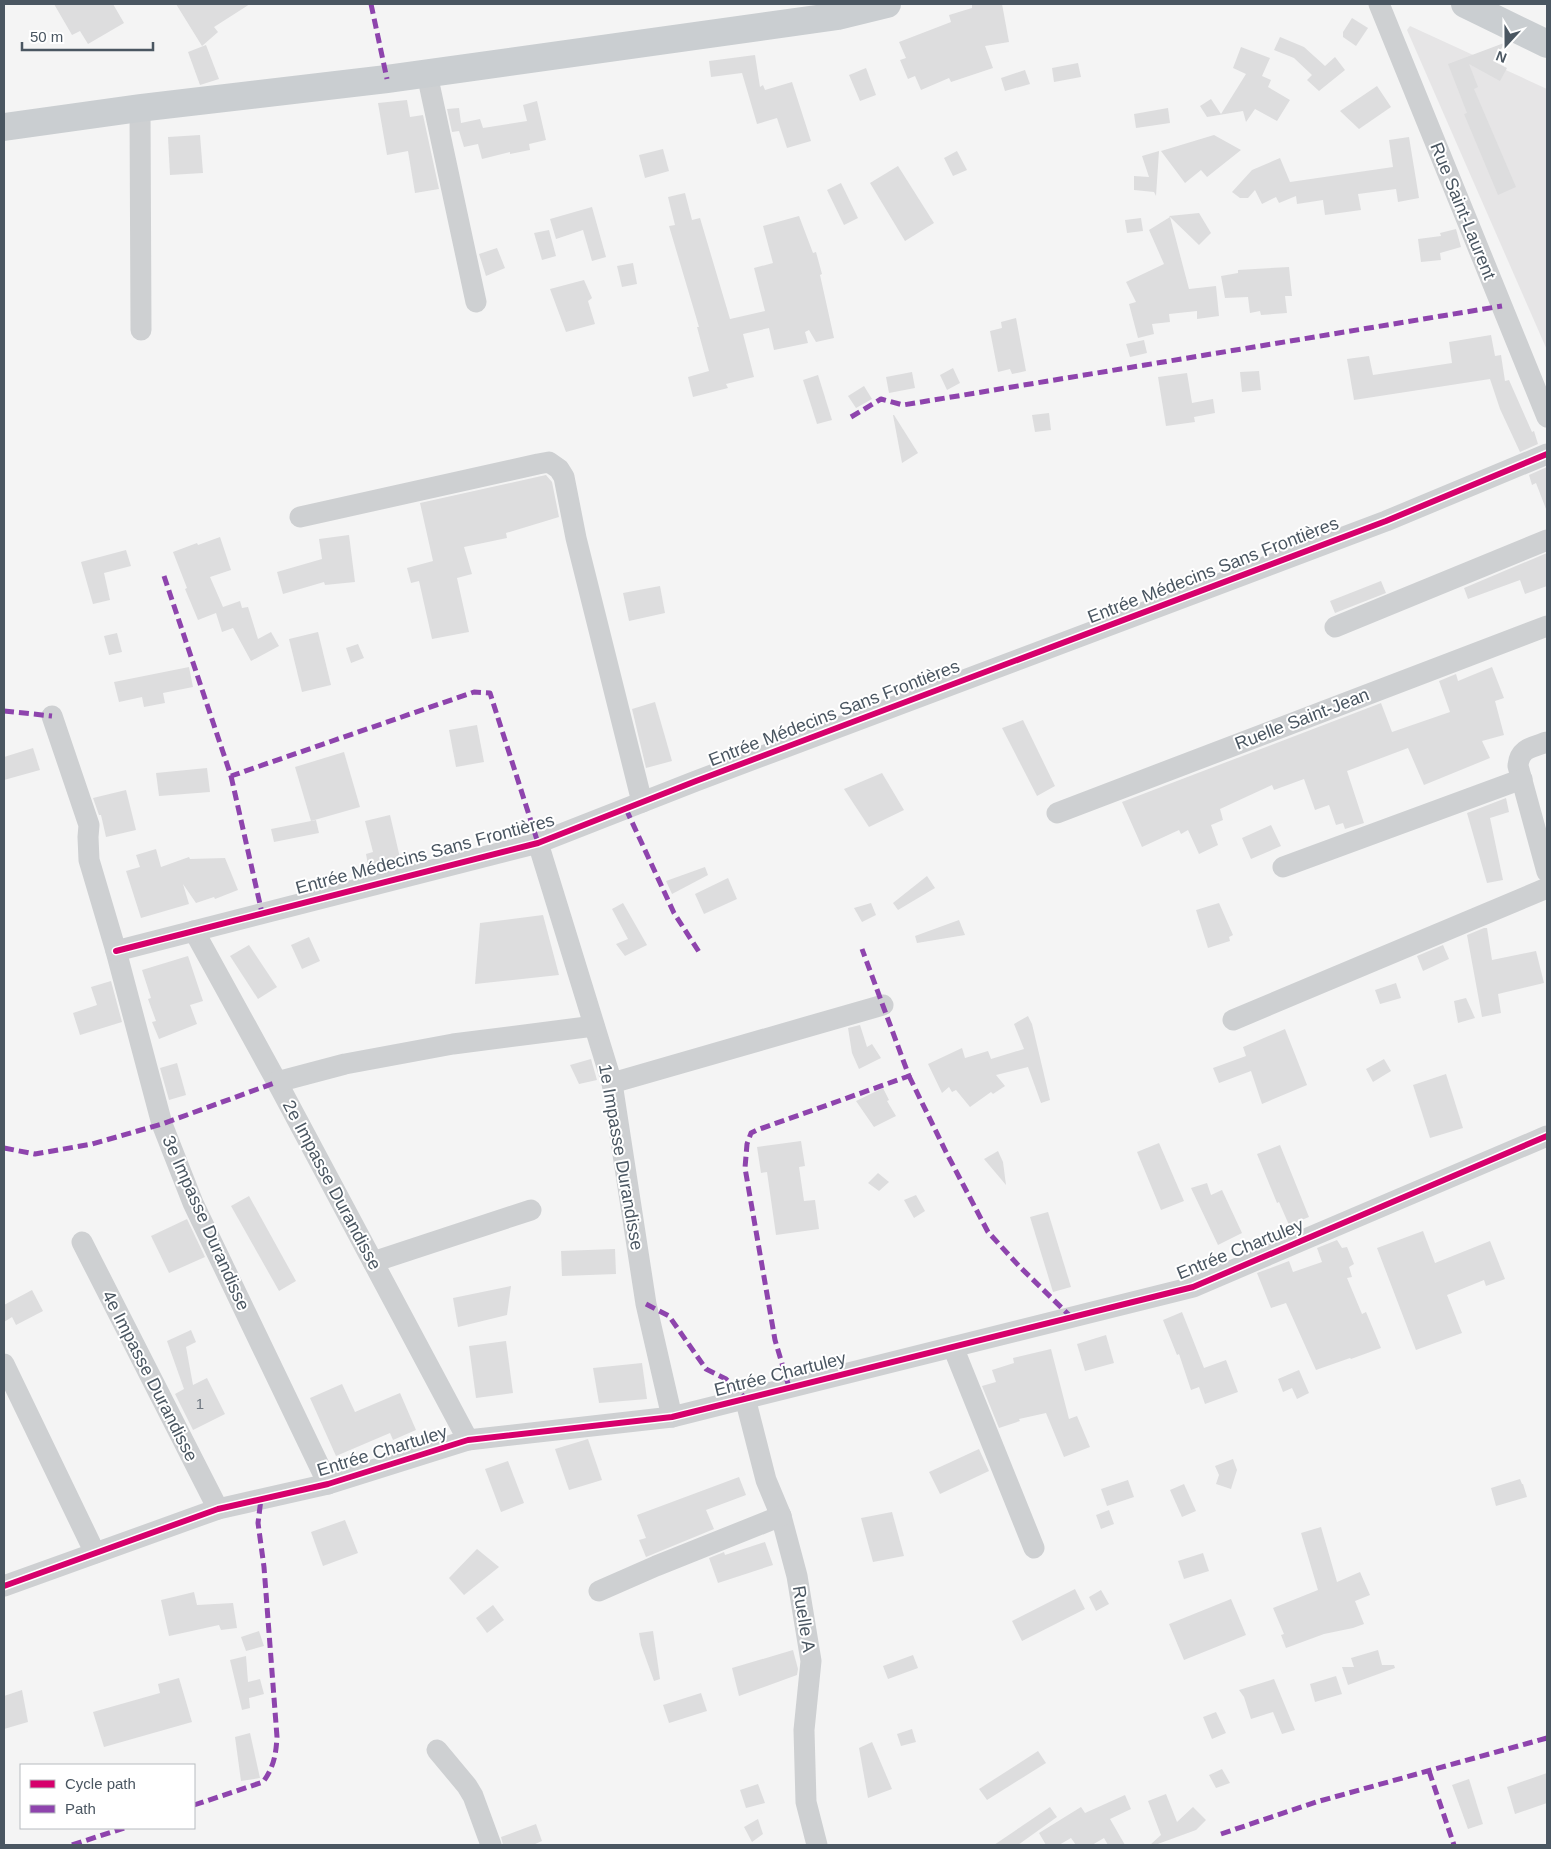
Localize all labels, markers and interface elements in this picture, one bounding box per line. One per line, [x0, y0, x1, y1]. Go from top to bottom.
scale bar [22, 20, 154, 52]
north arrow [1481, 20, 1531, 70]
text: 50 m [30, 28, 63, 45]
text: N [1494, 48, 1509, 66]
street label: Rue Saint-Laurent [1426, 140, 1500, 282]
street label: Entrée Médecins Sans Frontières [1085, 513, 1341, 627]
street label: Entrée Médecins Sans Frontières [706, 656, 962, 770]
street label: Ruelle Saint-Jean [1232, 684, 1372, 754]
street label: Entrée Médecins Sans Frontières [293, 810, 557, 898]
street label: 1e Impasse Durandisse [595, 1062, 647, 1252]
street label: 2e Impasse Durandisse [279, 1097, 385, 1273]
street label: 3e Impasse Durandisse [158, 1133, 254, 1313]
street label: Entrée Chartuley [1174, 1214, 1306, 1284]
street label: 4e Impasse Durandisse [98, 1287, 202, 1465]
street label: Entrée Chartuley [712, 1348, 848, 1400]
house number: 1 [196, 1395, 204, 1412]
street label: Entrée Chartuley [314, 1422, 450, 1480]
street label: Ruelle A [789, 1584, 819, 1654]
legend [20, 1764, 195, 1829]
text: Cycle path [65, 1775, 136, 1792]
text: Path [65, 1800, 96, 1817]

